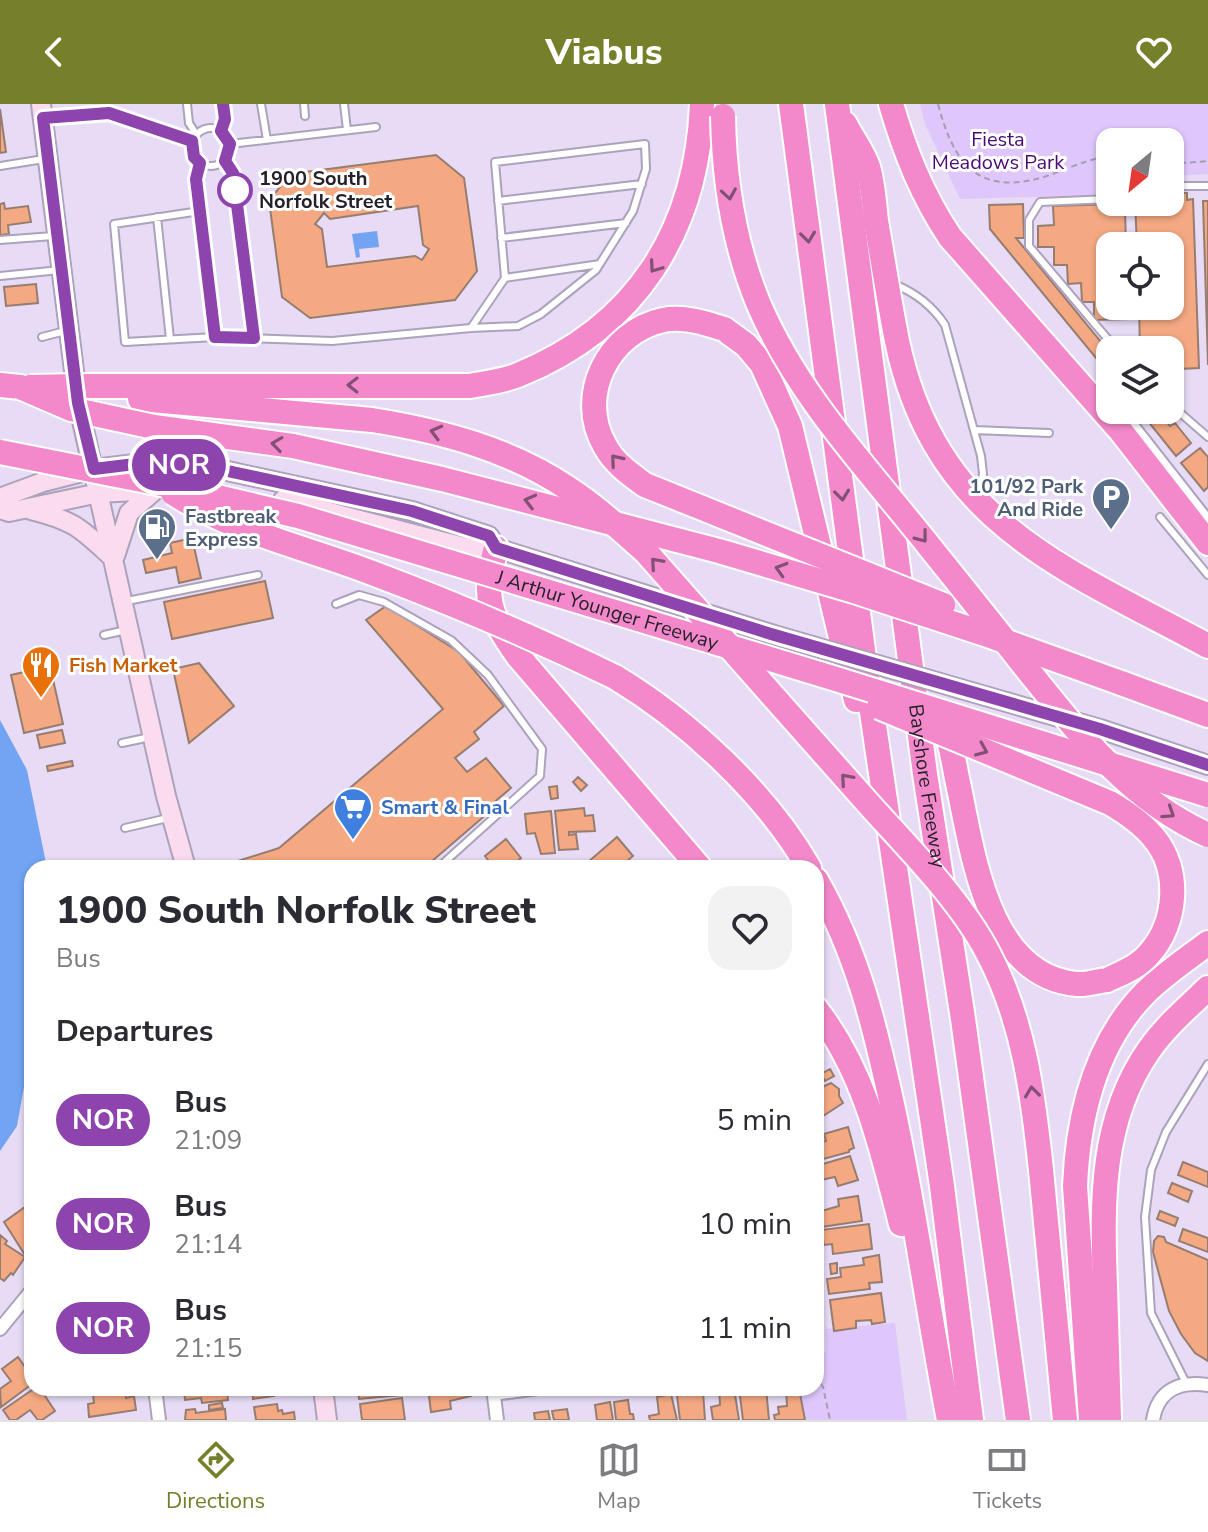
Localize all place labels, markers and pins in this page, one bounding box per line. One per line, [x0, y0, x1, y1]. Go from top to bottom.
place label: 1900 South Norfolk Street [259, 165, 392, 215]
marker: 1900 South Norfolk Street [218, 173, 252, 207]
place label: 101/92 Park And Ride [969, 473, 1084, 523]
parking icon: 101/92 Park And Ride [1090, 476, 1132, 531]
place label: Fastbreak Express [185, 503, 278, 553]
fuel station icon: Fastbreak Express [136, 506, 178, 561]
restaurant icon: Fish Market [20, 644, 62, 699]
place label: Fish Market [69, 652, 178, 679]
supermarket icon: Smart & Final [332, 786, 374, 841]
place label: Smart & Final [381, 794, 509, 821]

